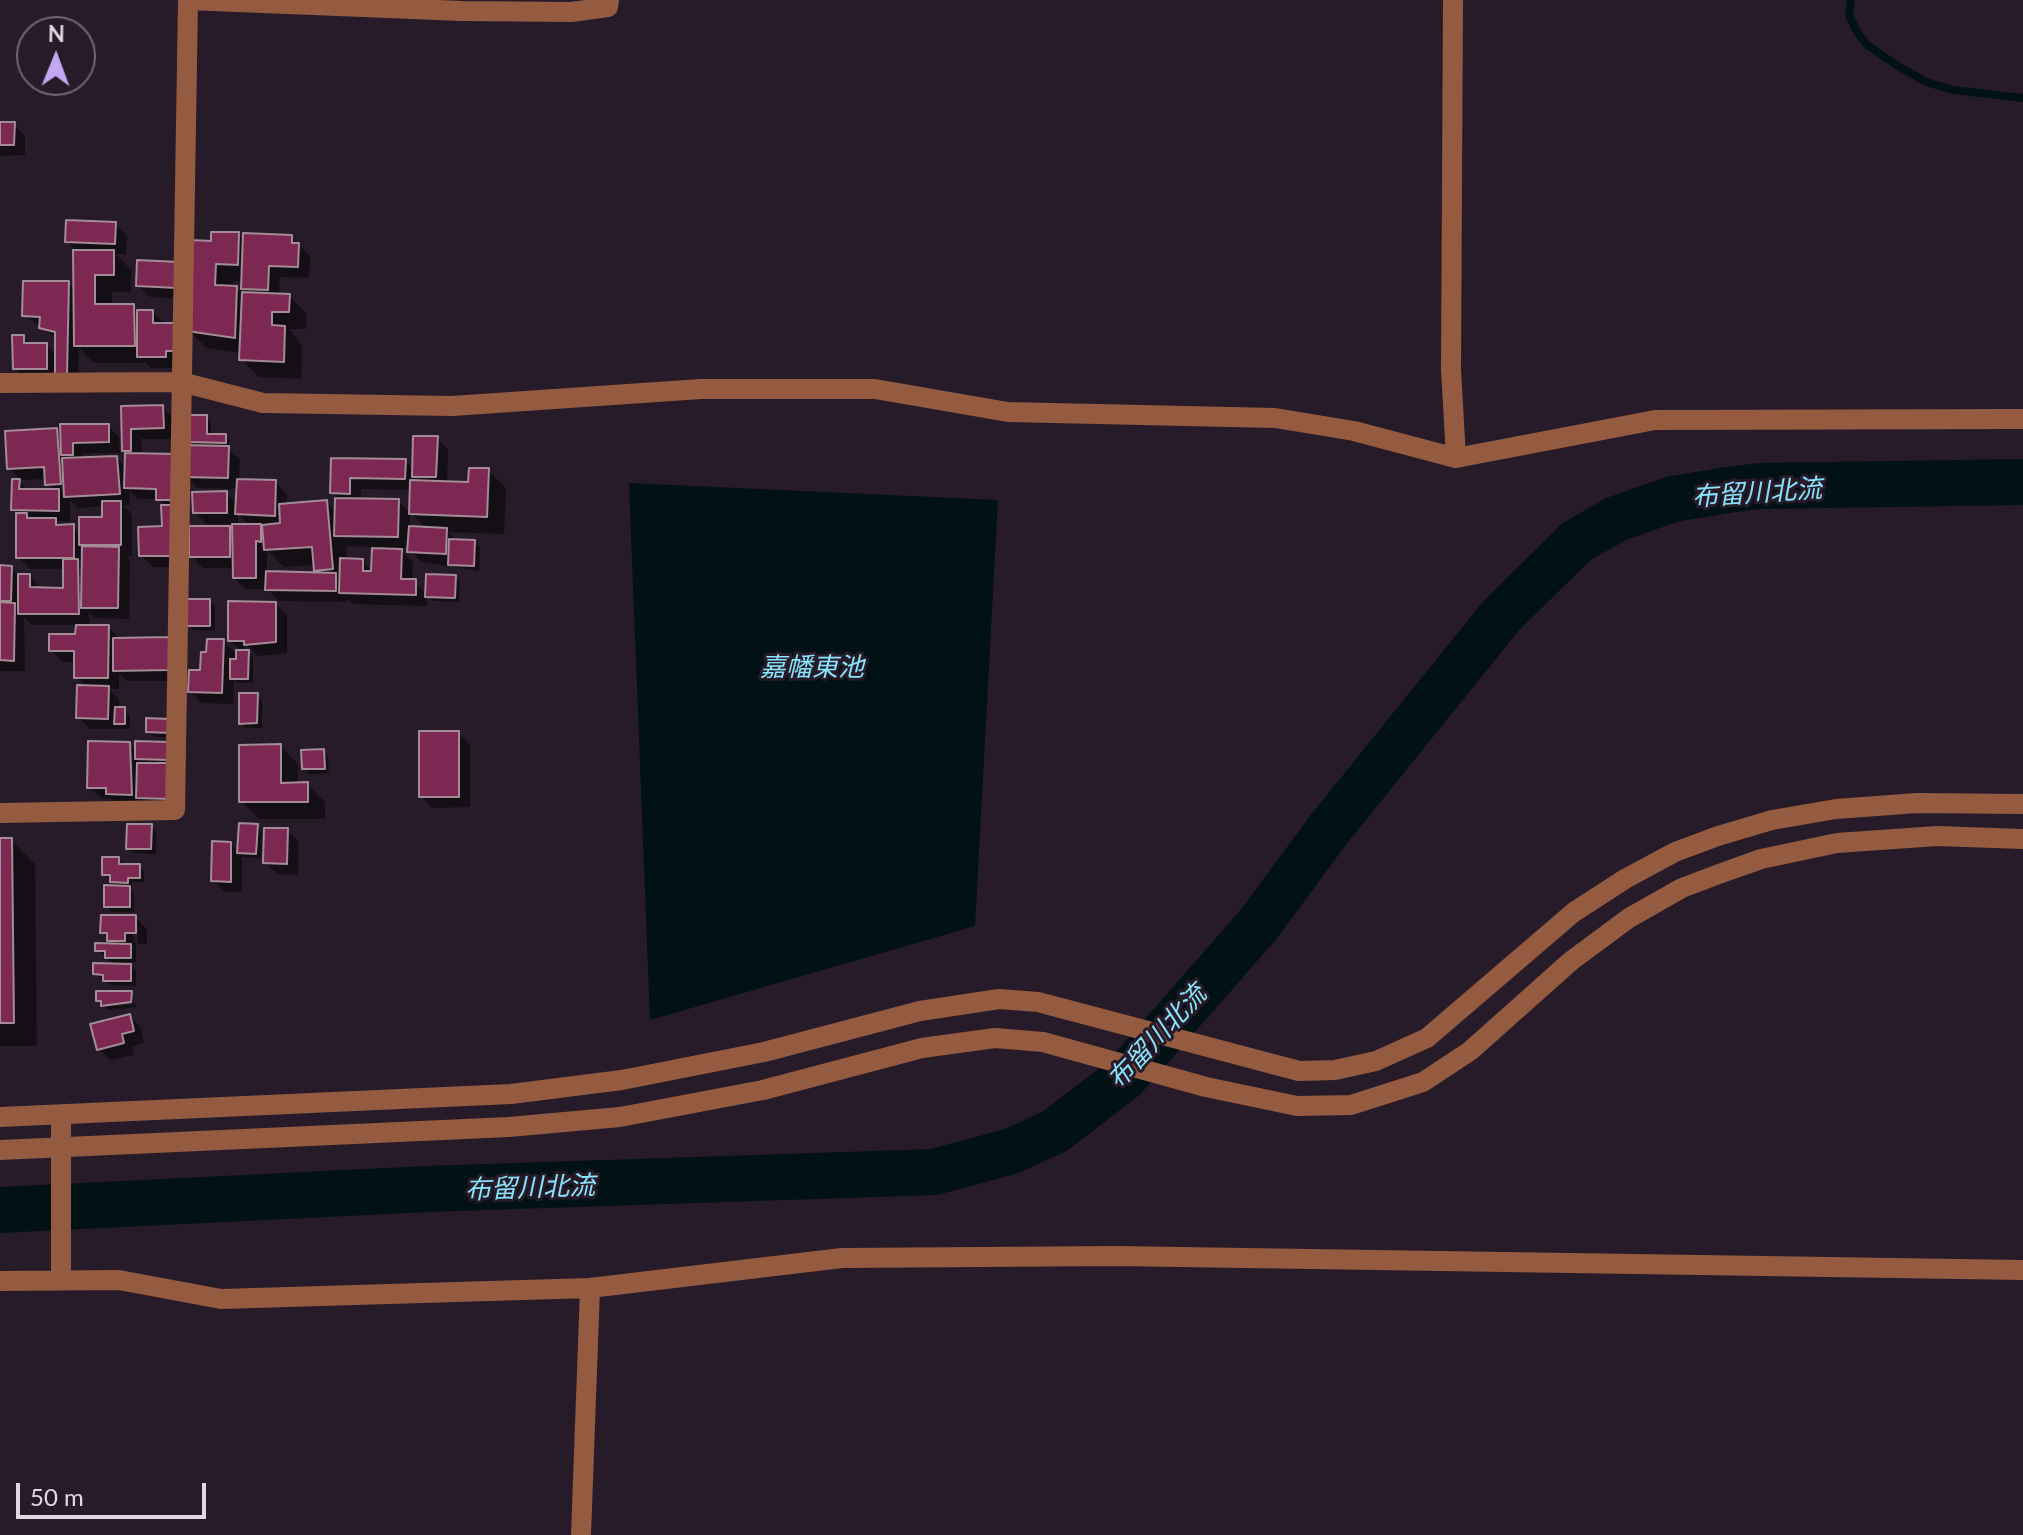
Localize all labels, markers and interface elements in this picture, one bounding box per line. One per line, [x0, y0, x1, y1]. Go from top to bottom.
north arrow [16, 16, 96, 96]
text: N [48, 20, 65, 47]
water label: 布留川北流 [1691, 473, 1823, 513]
water label: 嘉幡東池 [760, 652, 864, 684]
water label: 布留川北流 [1101, 979, 1213, 1095]
water label: 布留川北流 [464, 1170, 596, 1206]
scale bar [20, 1467, 210, 1517]
text: 50 m [30, 1482, 84, 1511]

